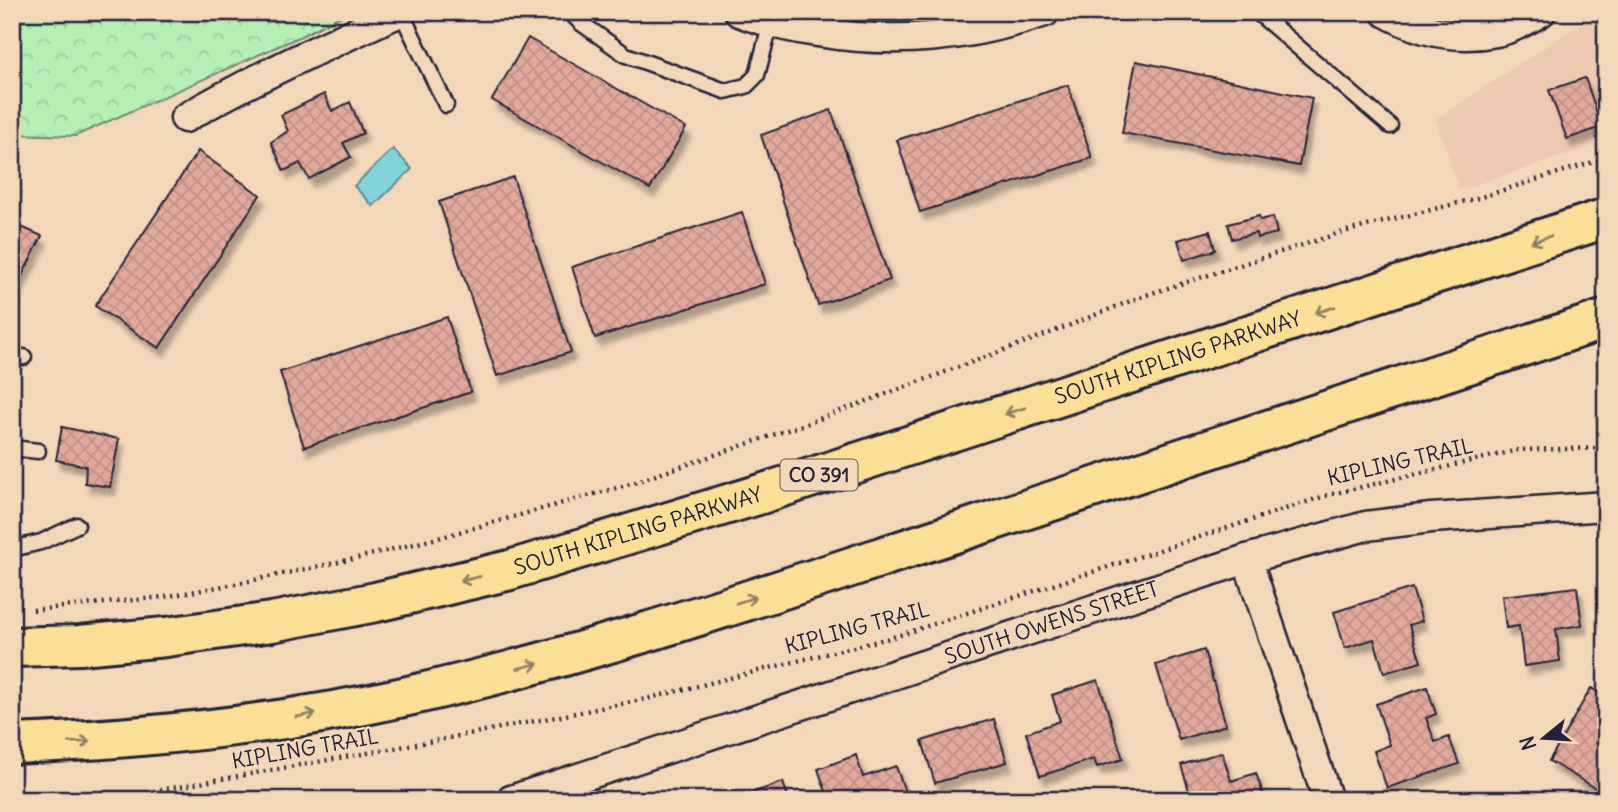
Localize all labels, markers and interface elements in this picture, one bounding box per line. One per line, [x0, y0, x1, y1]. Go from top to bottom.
one-way arrow [1530, 233, 1552, 246]
street label: SOUTH KIPLING PARKWAY [1051, 304, 1305, 410]
one-way arrow [1314, 305, 1336, 317]
one-way arrow [1005, 406, 1027, 418]
street label: KIPLING TRAIL [1325, 432, 1475, 491]
road number: CO 391 [780, 460, 858, 490]
street label: SOUTH KIPLING PARKWAY [511, 480, 766, 581]
one-way arrow [459, 573, 482, 586]
street label: SOUTH OWENS STREET [941, 575, 1162, 670]
one-way arrow [735, 592, 757, 605]
street label: KIPLING TRAIL [782, 595, 932, 660]
one-way arrow [517, 659, 539, 672]
north arrow [1510, 704, 1580, 774]
one-way arrow [294, 708, 317, 722]
street label: KIPLING TRAIL [229, 722, 380, 775]
text: N [1514, 733, 1541, 753]
one-way arrow [69, 735, 92, 748]

